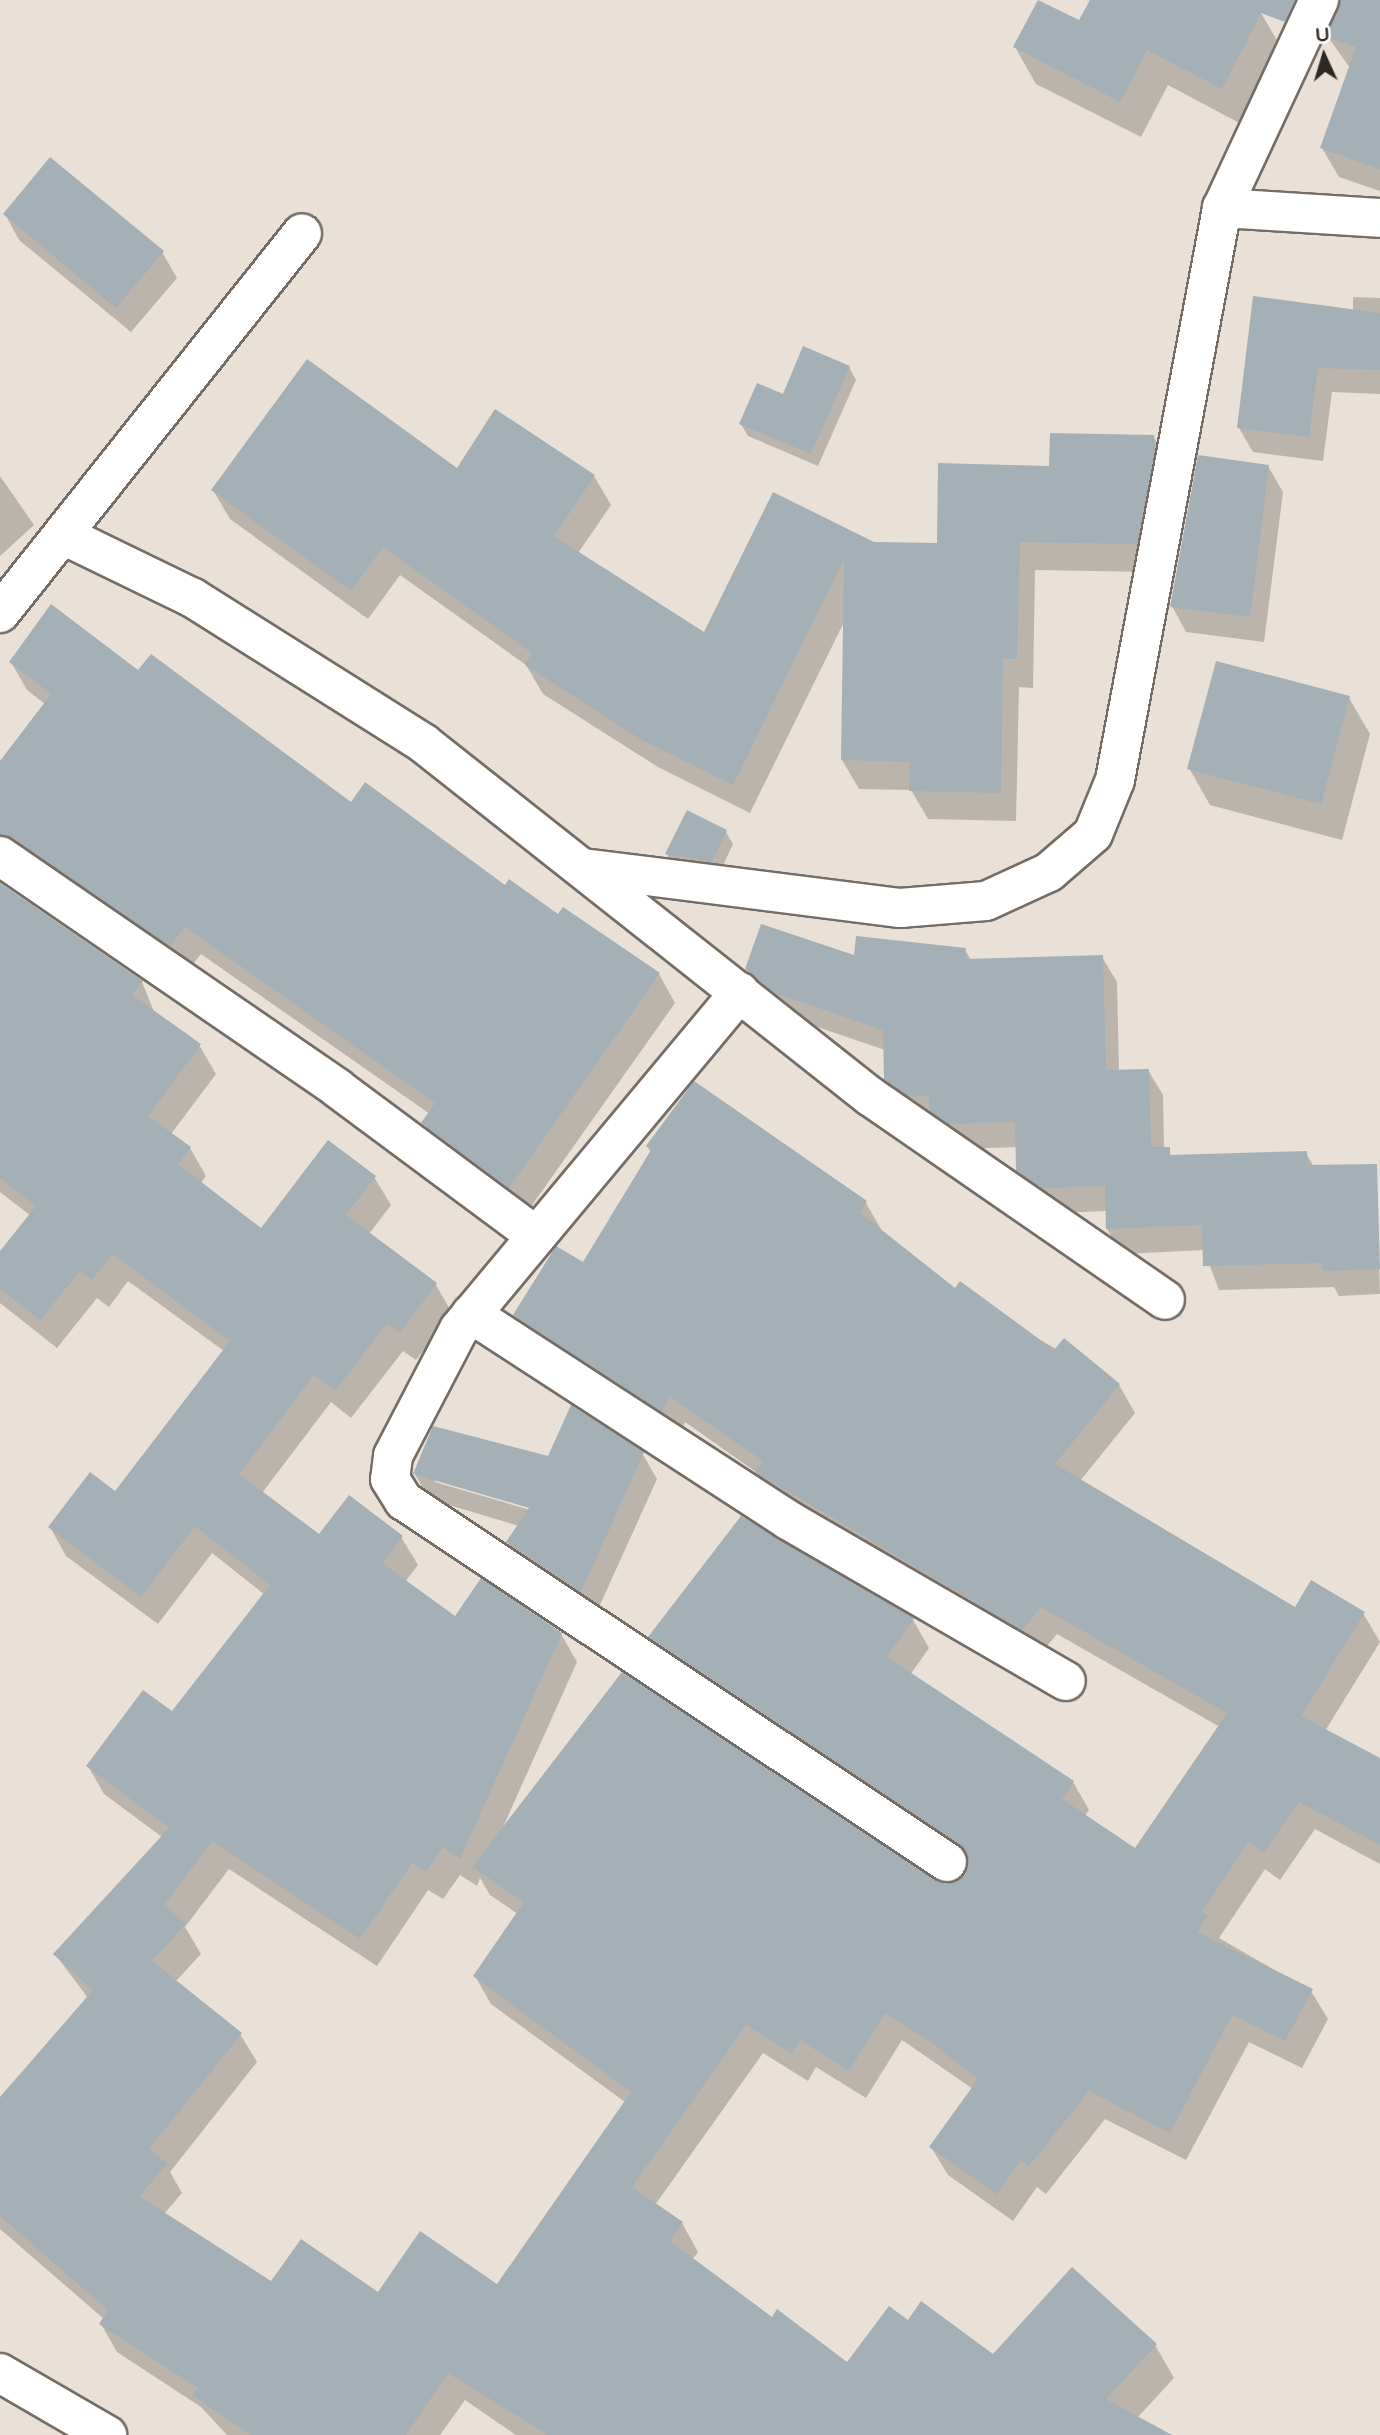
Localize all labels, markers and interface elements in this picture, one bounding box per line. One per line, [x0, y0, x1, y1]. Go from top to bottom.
north arrow [1289, 21, 1359, 91]
text: U [1315, 24, 1330, 47]

